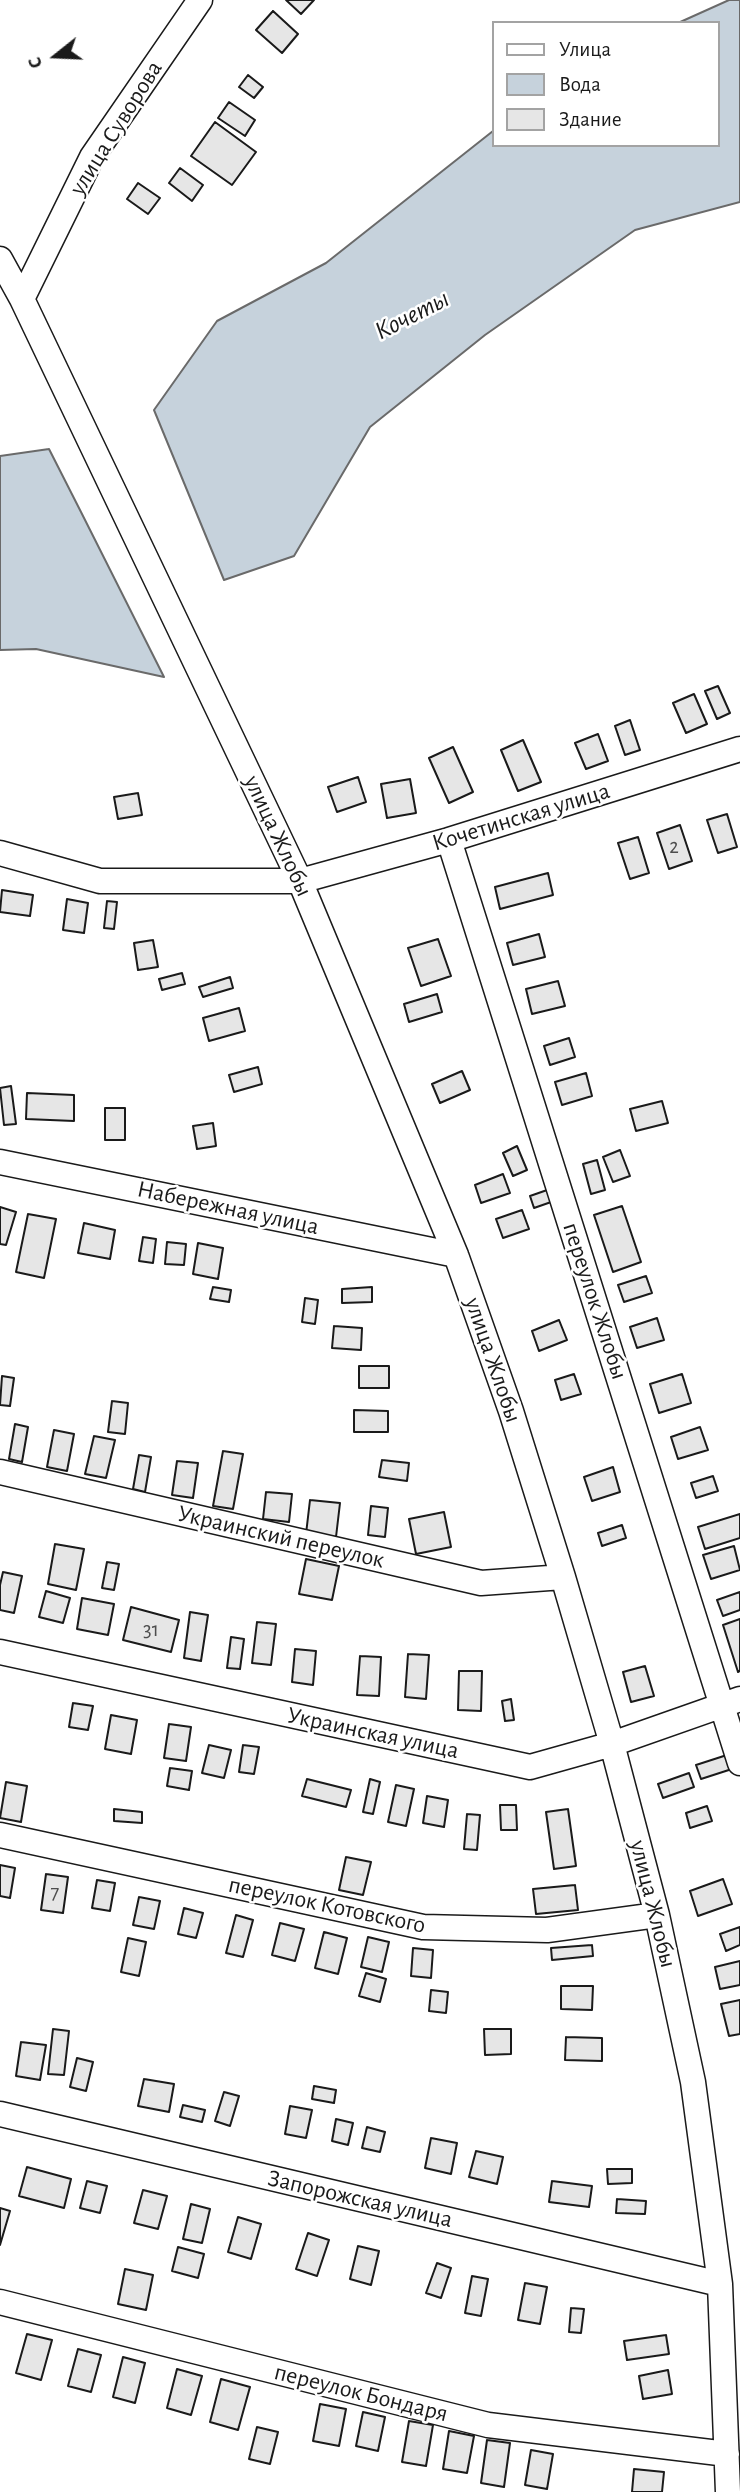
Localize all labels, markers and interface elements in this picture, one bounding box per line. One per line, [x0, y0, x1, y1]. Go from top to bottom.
north arrow [21, 21, 91, 91]
legend [491, 21, 719, 147]
text: Улица [559, 39, 611, 60]
text: С [25, 55, 46, 71]
street label: улица Суворова [63, 55, 169, 201]
text: Вода [559, 74, 601, 95]
text: Здание [559, 109, 622, 130]
water label: Кочеты [370, 283, 454, 347]
street label: улица Жлобы [237, 771, 319, 901]
street label: Кочетинская улица [429, 776, 613, 858]
house number: 2 [669, 834, 679, 860]
street label: Набережная улица [135, 1175, 321, 1241]
street label: переулок Жлобы [556, 1219, 634, 1383]
street label: улица Жлобы [458, 1294, 528, 1426]
street label: Украинский переулок [175, 1499, 387, 1575]
house number: 31 [143, 1617, 159, 1643]
street label: Украинская улица [285, 1701, 461, 1765]
street label: улица Жлобы [623, 1837, 683, 1971]
street label: переулок Котовского [226, 1870, 428, 1940]
house number: 7 [51, 1880, 59, 1906]
street label: Запорожская улица [265, 2164, 455, 2234]
street label: переулок Бондаря [271, 2358, 451, 2428]

